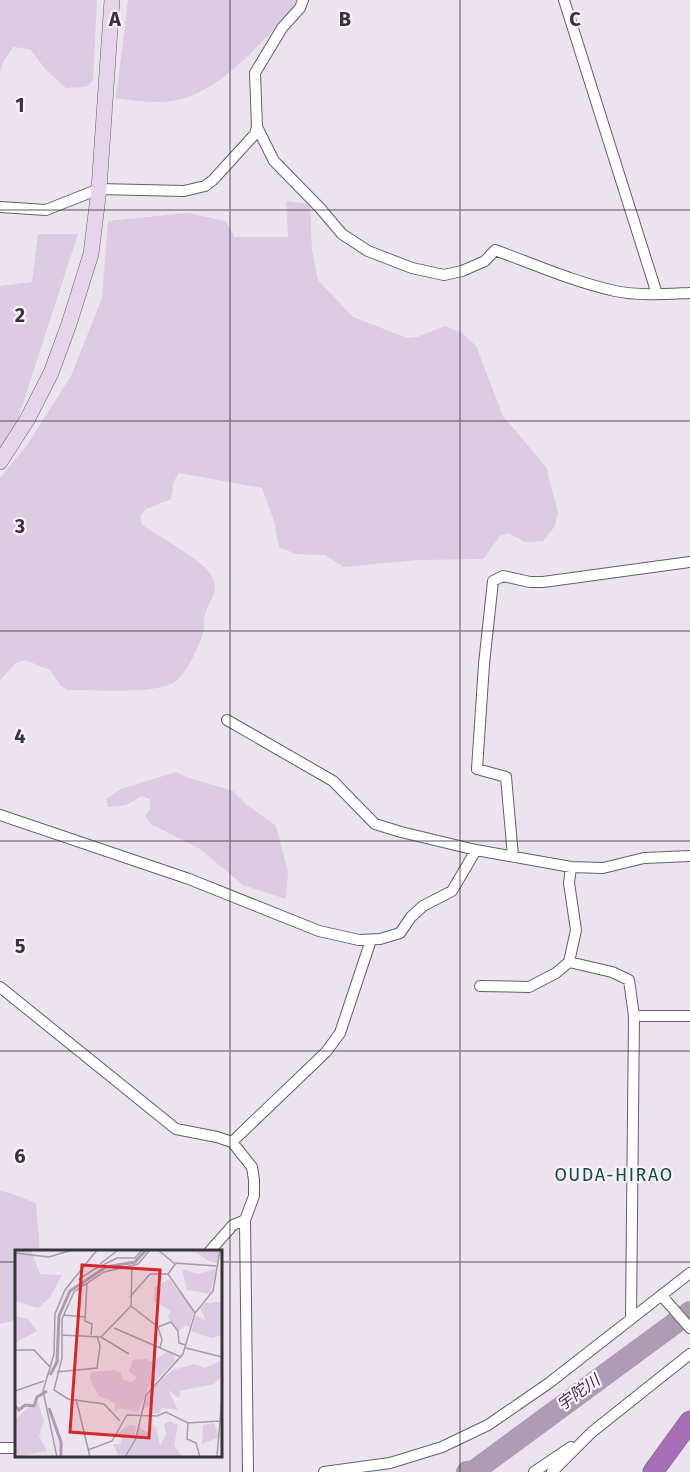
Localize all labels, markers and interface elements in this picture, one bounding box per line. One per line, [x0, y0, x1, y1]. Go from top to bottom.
text: A [108, 7, 122, 31]
text: B [339, 7, 351, 31]
text: C [569, 7, 581, 31]
text: 1 [15, 93, 25, 117]
text: 2 [15, 303, 25, 327]
text: 3 [14, 514, 25, 538]
text: 4 [14, 724, 26, 748]
text: 5 [15, 934, 26, 958]
text: 6 [14, 1144, 26, 1168]
district label: OUDA-HIRAO [554, 1164, 674, 1186]
inset map [15, 1250, 222, 1457]
water label: 宇陀川 [553, 1369, 605, 1414]

